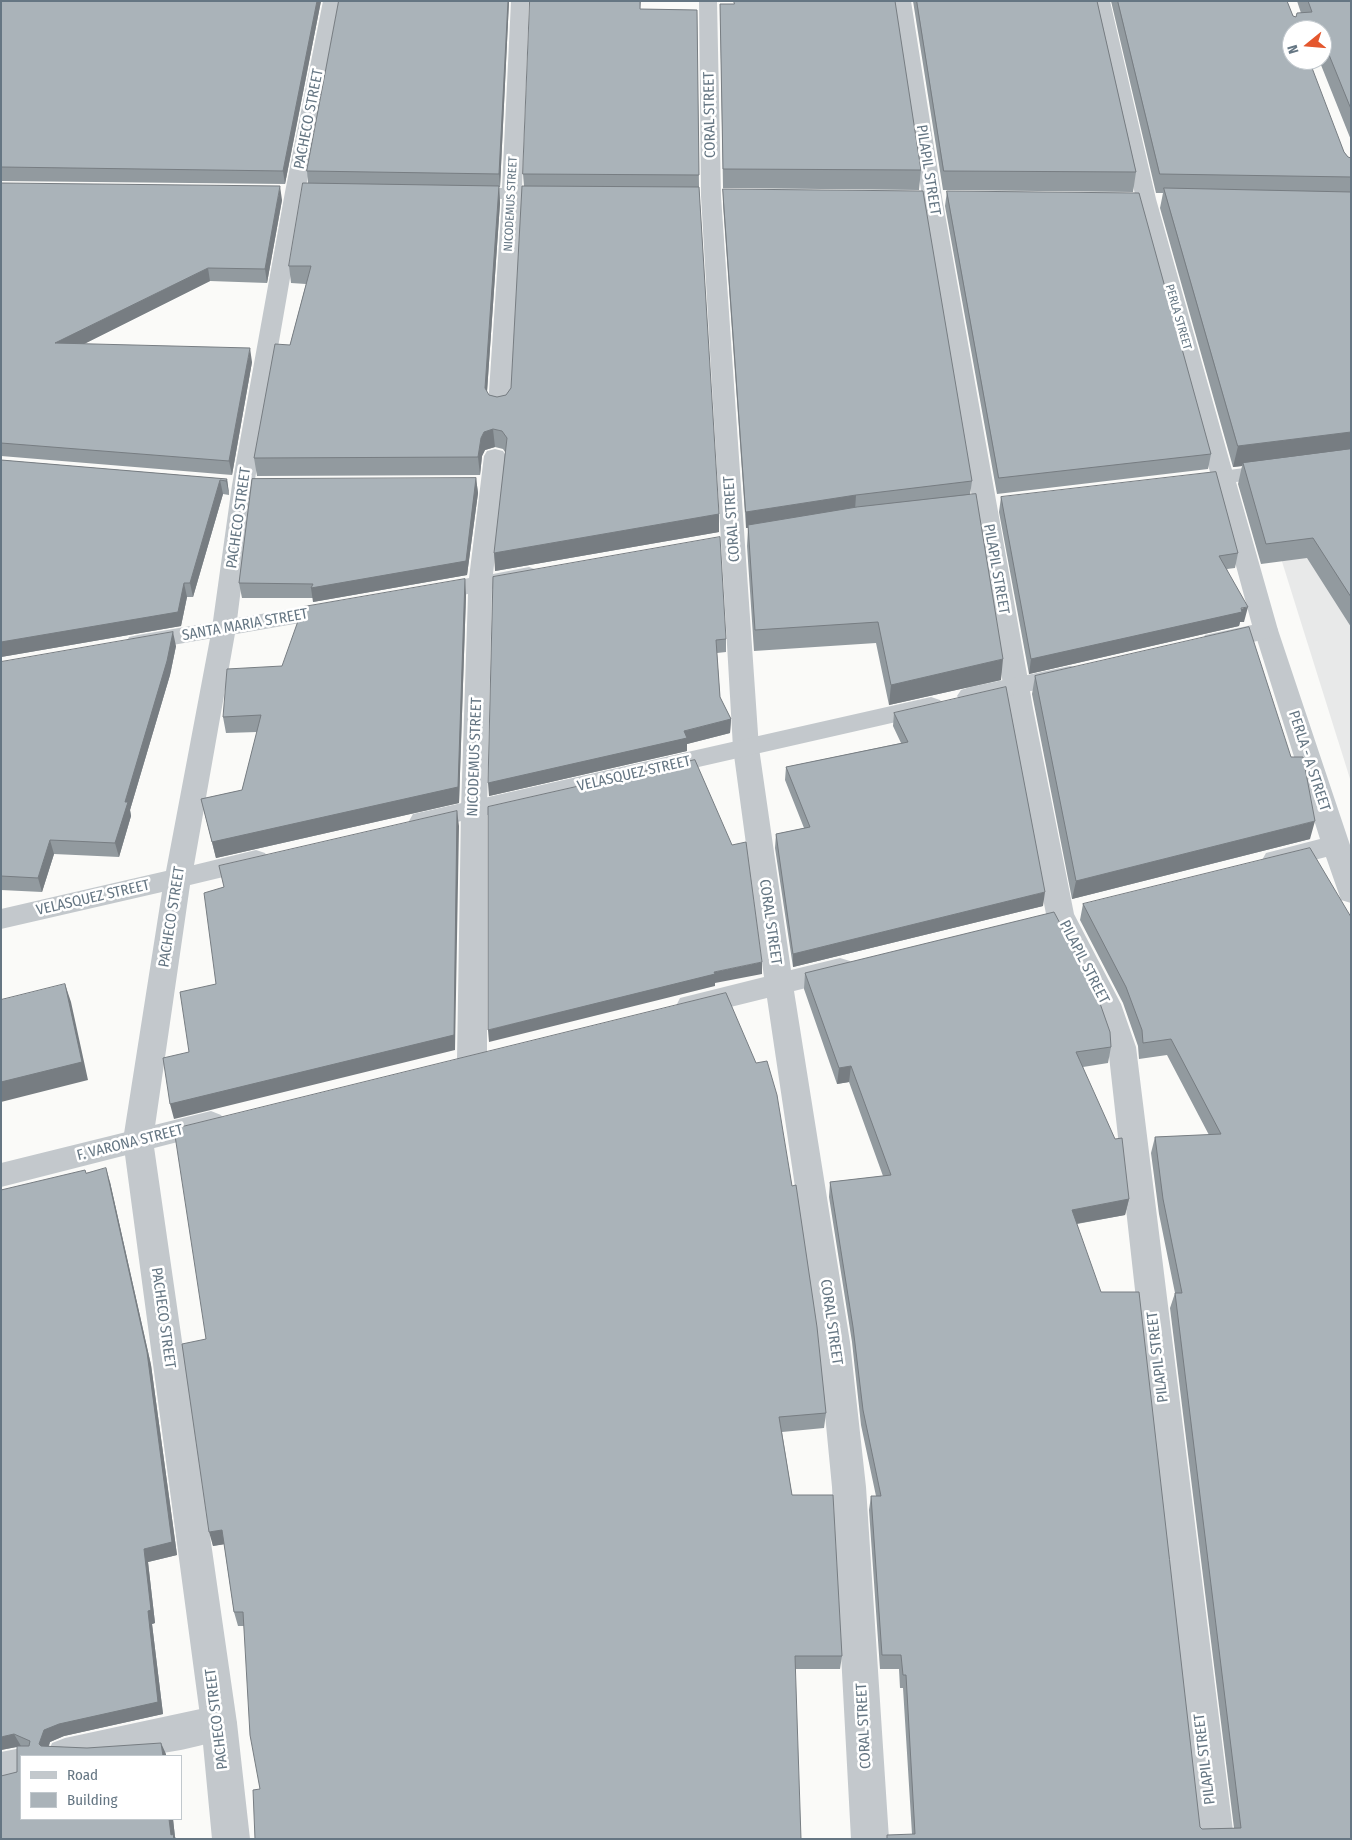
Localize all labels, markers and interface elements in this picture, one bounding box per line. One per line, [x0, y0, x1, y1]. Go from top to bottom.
north arrow [1282, 20, 1332, 70]
text: N [1284, 43, 1302, 56]
street label: PACHECO STREET [290, 67, 328, 171]
street label: CORAL STREET [700, 72, 720, 158]
street label: PILAPIL STREET [912, 123, 944, 217]
street label: NICODEMUS STREET [501, 156, 521, 252]
street label: PERLA STREET [1162, 283, 1194, 351]
street label: PACHECO STREET [223, 466, 255, 570]
street label: CORAL STREET [720, 475, 744, 563]
street label: PILAPIL STREET [979, 522, 1013, 616]
street label: SANTA MARIA STREET [181, 605, 309, 645]
street label: NICODEMUS STREET [464, 697, 486, 817]
street label: PERLA - A STREET [1284, 708, 1334, 814]
street label: VELASQUEZ STREET [576, 752, 692, 796]
street label: PACHECO STREET [155, 865, 189, 969]
street label: VELASQUEZ STREET [35, 876, 151, 920]
street label: CORAL STREET [755, 878, 785, 966]
street label: PILAPIL STREET [1055, 917, 1113, 1007]
street label: F. VARONA STREET [75, 1121, 185, 1165]
street label: PACHECO STREET [147, 1266, 179, 1370]
street label: CORAL STREET [816, 1278, 846, 1366]
street label: PILAPIL STREET [1143, 1310, 1173, 1404]
street label: PACHECO STREET [202, 1667, 232, 1771]
street label: CORAL STREET [853, 1682, 875, 1770]
street label: PILAPIL STREET [1190, 1712, 1220, 1806]
legend [20, 1755, 182, 1820]
text: Road [67, 1766, 98, 1784]
text: Building [67, 1791, 118, 1809]

